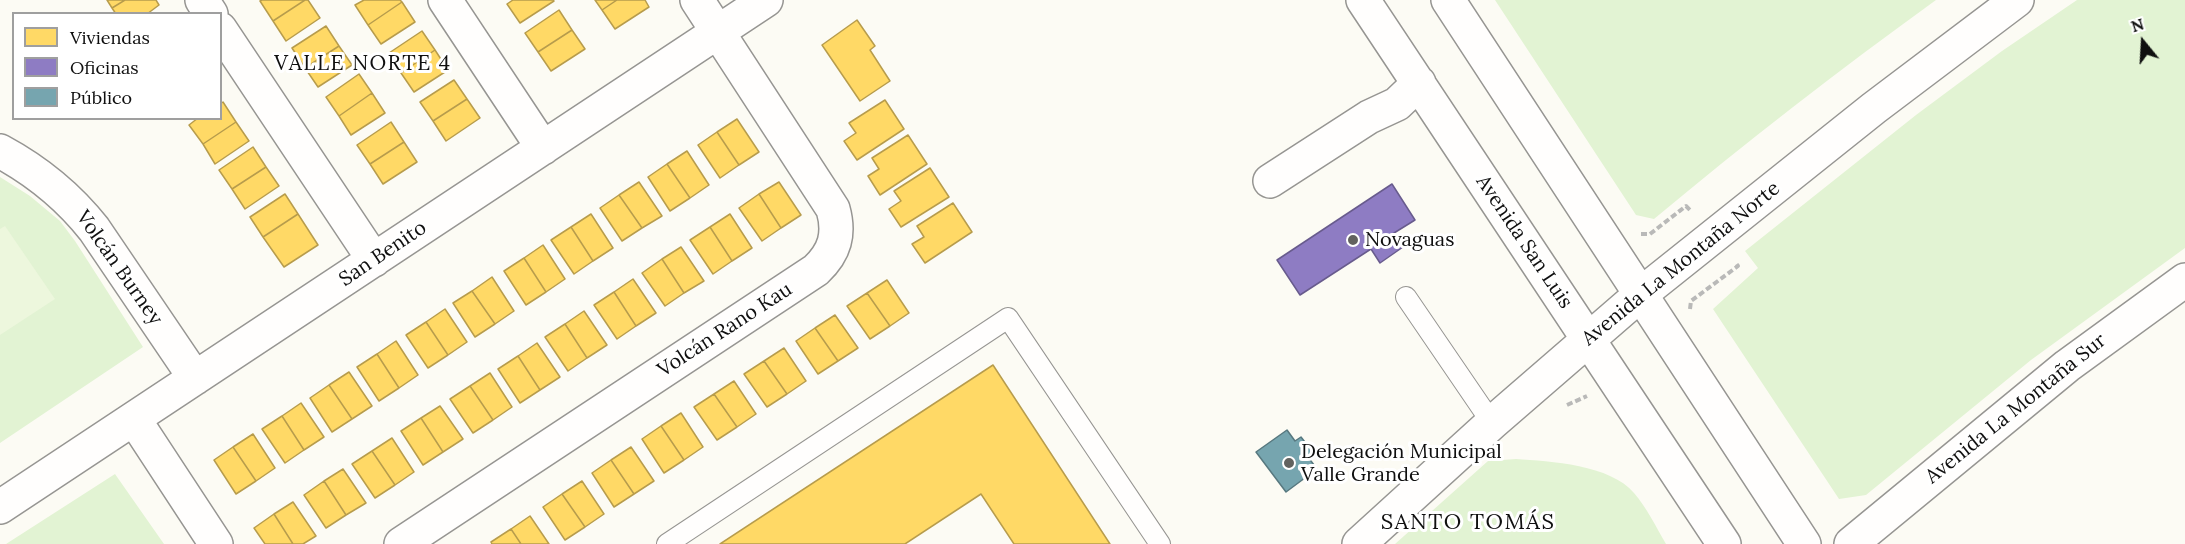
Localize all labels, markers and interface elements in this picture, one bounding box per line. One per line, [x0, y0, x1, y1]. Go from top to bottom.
legend [12, 12, 222, 120]
north arrow [2113, 12, 2173, 72]
text: N [2128, 13, 2146, 36]
text: Viviendas [70, 26, 150, 49]
district label: VALLE NORTE 4 [274, 51, 452, 77]
text: Oficinas [70, 56, 139, 79]
text: Público [70, 86, 132, 109]
street label: Avenida San Luis [1471, 171, 1577, 313]
street label: Avenida La Montaña Norte [1577, 177, 1785, 351]
street label: Volcán Burney [71, 206, 167, 330]
street label: San Benito [335, 216, 431, 292]
place label: Novaguas [1365, 228, 1454, 252]
marker: Novaguas [1346, 233, 1360, 247]
street label: Volcán Rano Kau [653, 278, 797, 382]
street label: Avenida La Montaña Sur [1921, 329, 2111, 489]
place label: Delegación Municipal Valle Grande [1301, 440, 1502, 487]
marker: Delegación Municipal Valle Grande [1282, 456, 1296, 470]
district label: SANTO TOMÁS [1381, 510, 1555, 536]

